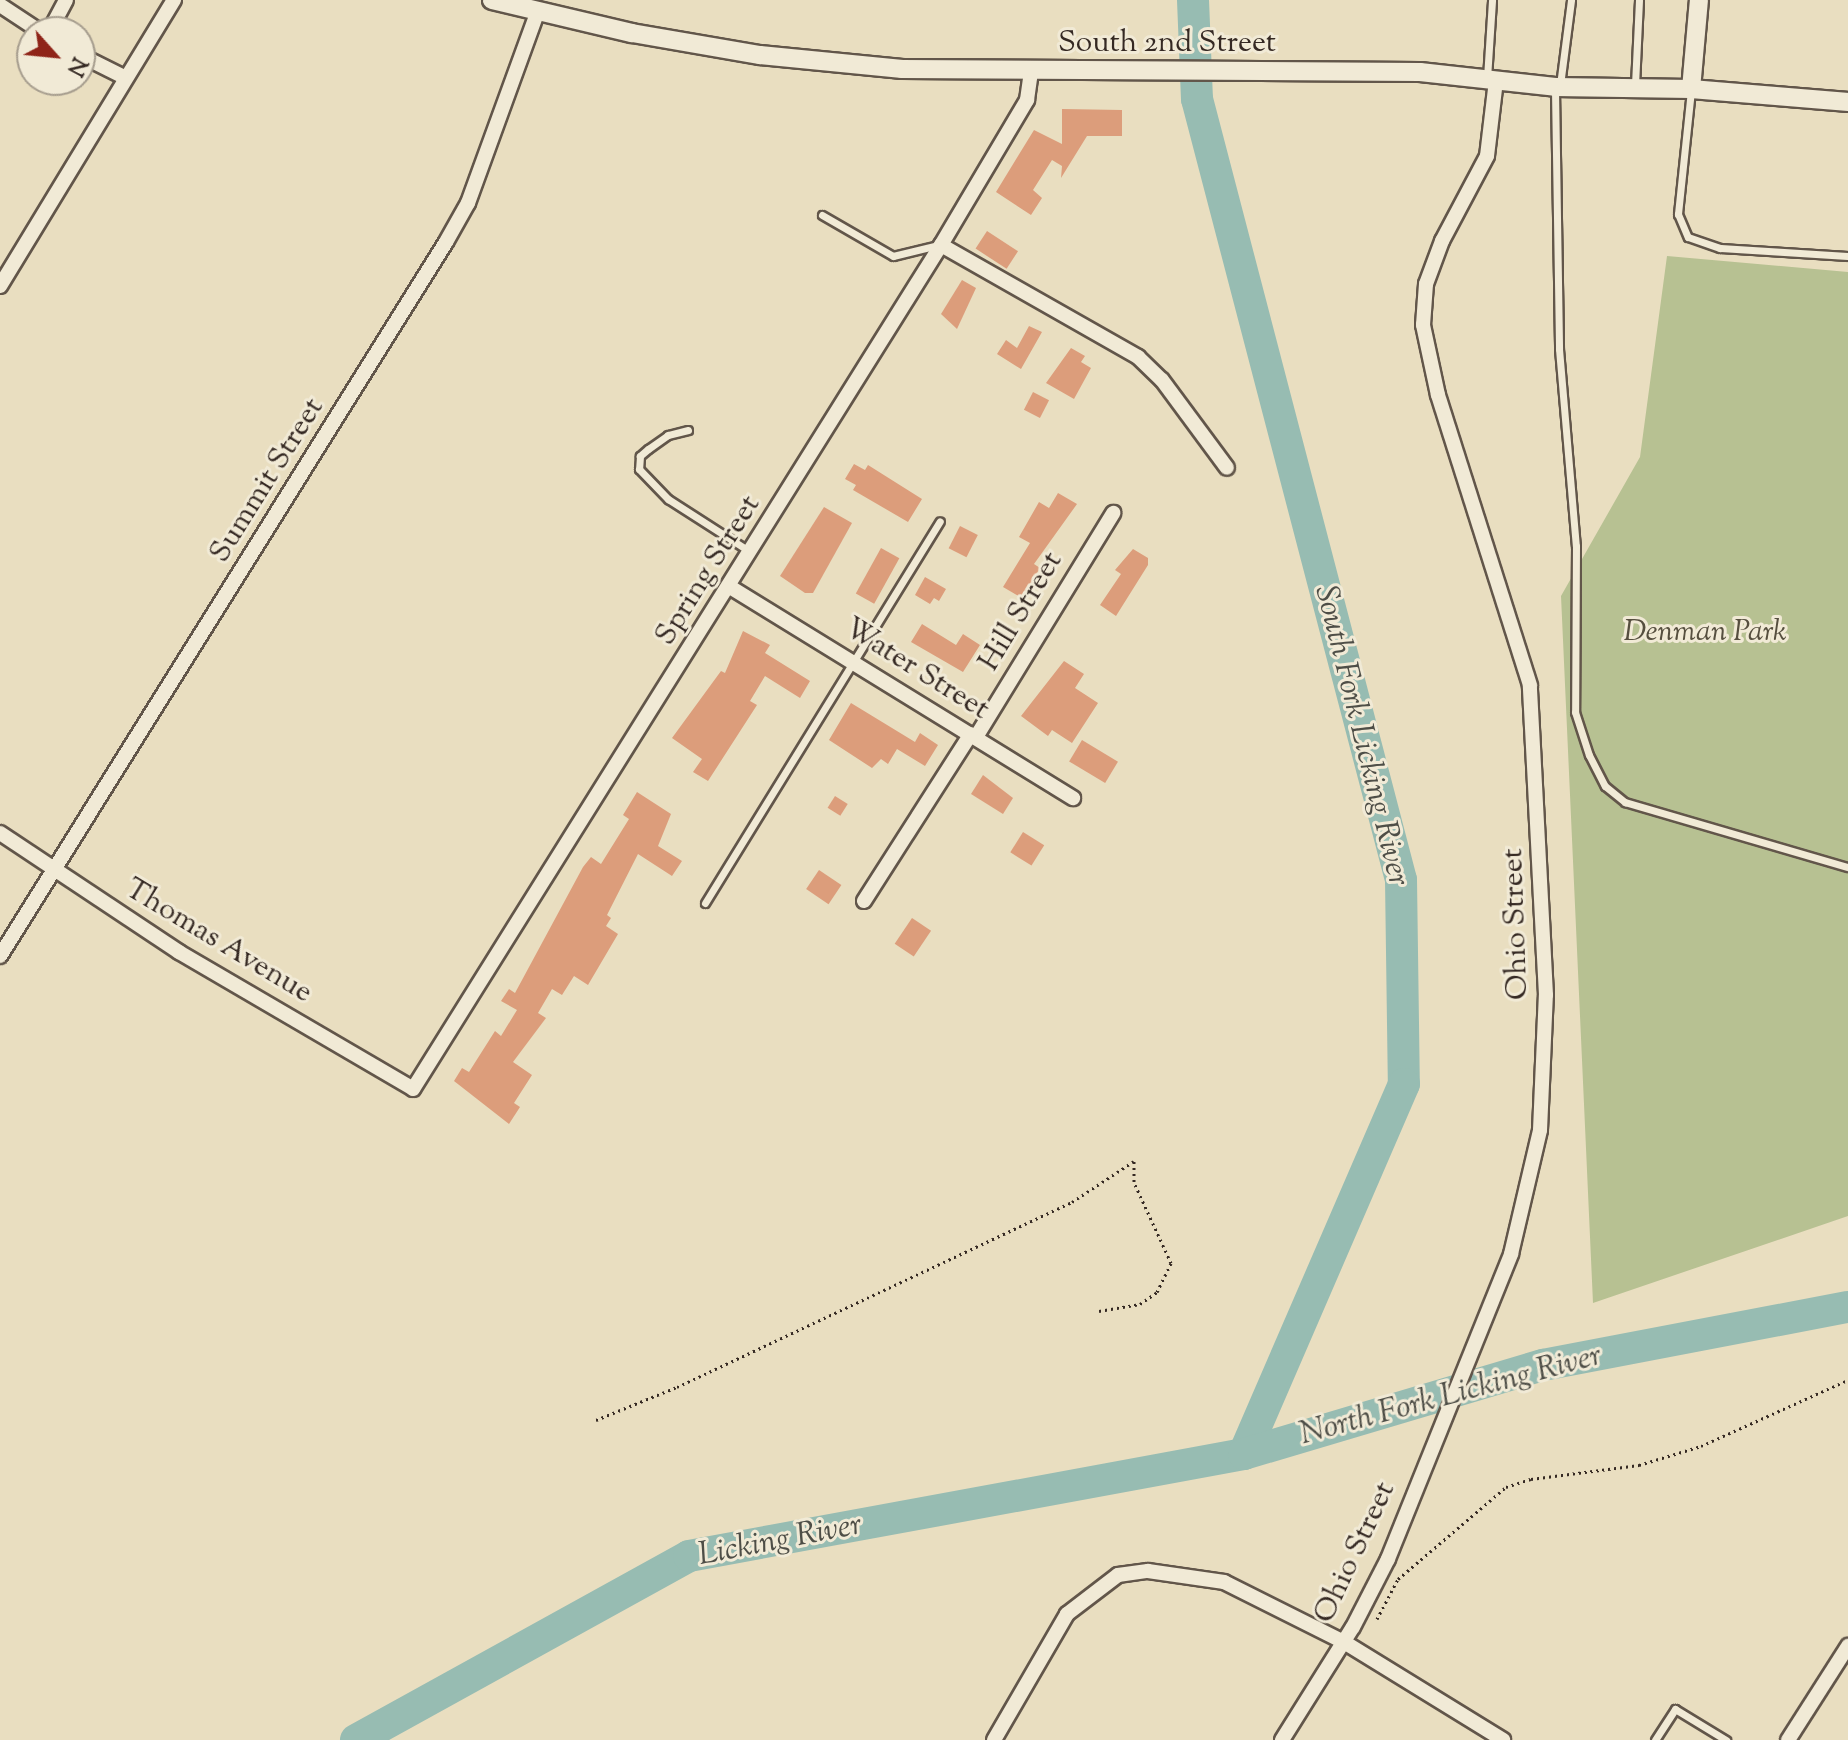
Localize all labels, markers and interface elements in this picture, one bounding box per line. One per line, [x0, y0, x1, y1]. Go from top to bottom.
north arrow [16, 16, 96, 96]
street label: South 2nd Street [1058, 26, 1276, 62]
text: N [57, 51, 94, 81]
street label: Summit Street [203, 392, 333, 570]
street label: Spring Street [649, 489, 769, 653]
street label: Hill Street [972, 546, 1072, 678]
water label: South Fork Licking River [1305, 582, 1417, 890]
street label: Water Street [837, 611, 995, 729]
park label: Denman Park [1623, 615, 1787, 651]
street label: Ohio Street [1496, 848, 1538, 1000]
street label: Thomas Avenue [118, 872, 318, 1012]
water label: North Fork Licking River [1296, 1337, 1606, 1455]
street label: Ohio Street [1308, 1477, 1404, 1629]
water label: Licking River [695, 1506, 865, 1576]

